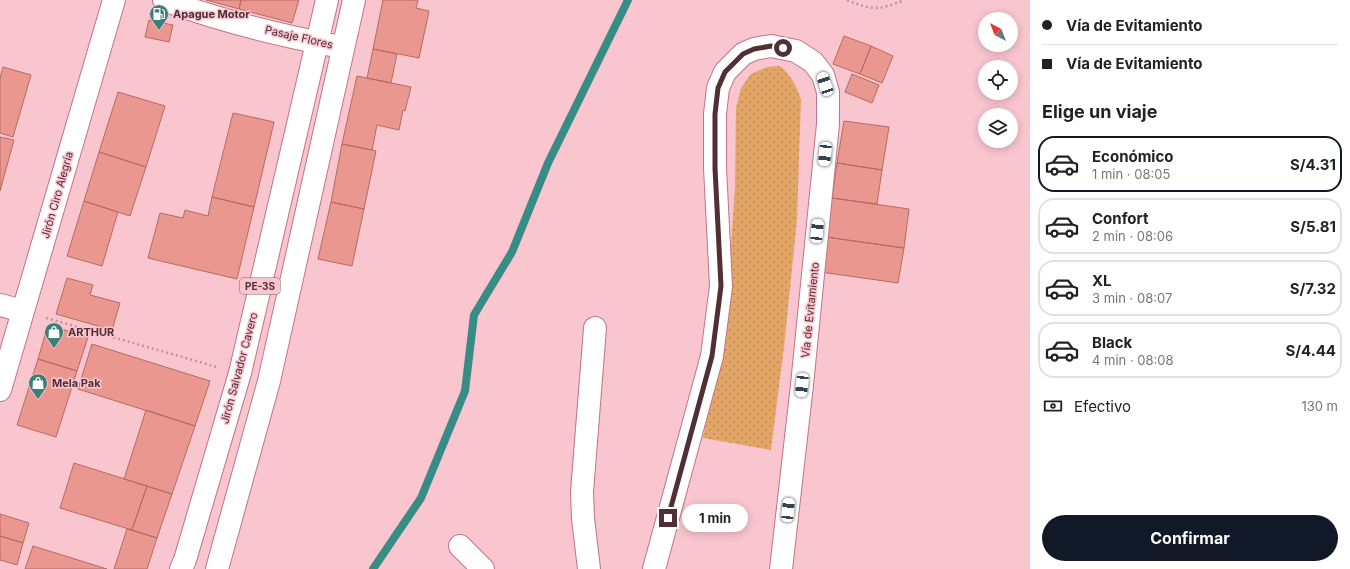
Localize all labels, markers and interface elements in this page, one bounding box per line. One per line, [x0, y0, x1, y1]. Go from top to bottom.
fuel station icon: Apague Motor [148, 3, 170, 31]
place label: Apague Motor [173, 7, 250, 21]
north arrow [978, 12, 1018, 52]
map controls [978, 12, 1018, 148]
text: Vía de Evitamiento [1066, 16, 1203, 35]
street label: Pasaje Flores [264, 22, 335, 52]
route start [774, 39, 792, 57]
text: Vía de Evitamiento [1066, 54, 1203, 73]
button: locate [978, 60, 1018, 100]
car [816, 71, 834, 97]
text: Elige un viaje [1042, 101, 1157, 122]
button: layers [978, 108, 1018, 148]
car [818, 141, 832, 167]
icon: car [1044, 146, 1080, 182]
text: Económico [1092, 147, 1173, 166]
street label: Jirón Ciro Alegría [38, 150, 76, 240]
text: S/4.31 [1290, 155, 1336, 174]
text: 1 min · 08:05 [1092, 166, 1170, 182]
icon: car [1044, 208, 1080, 244]
text: Confort [1092, 209, 1148, 228]
text: S/5.81 [1290, 217, 1336, 236]
car [810, 218, 824, 244]
text: 2 min · 08:06 [1092, 228, 1173, 244]
street label: Vía de Evitamiento [798, 261, 822, 359]
icon: car [1044, 270, 1080, 306]
text: XL [1092, 271, 1112, 290]
road number: PE-3S [240, 278, 280, 294]
text: S/7.32 [1290, 279, 1336, 298]
text: 3 min · 08:07 [1092, 290, 1172, 306]
street label: Jirón Salvador Cavero [217, 310, 261, 425]
shop icon: ARTHUR [43, 321, 65, 349]
place label: ARTHUR [68, 325, 114, 339]
icon: car [1044, 332, 1080, 368]
text: Black [1092, 333, 1132, 352]
text: S/4.44 [1285, 341, 1336, 360]
text: 4 min · 08:08 [1092, 352, 1174, 368]
shop icon: Mela Pak [27, 372, 49, 400]
car [795, 372, 809, 398]
place label: Mela Pak [52, 376, 101, 390]
icon: cash [1042, 395, 1064, 417]
text: Efectivo [1074, 397, 1131, 416]
text: 130 m [1301, 398, 1338, 414]
car [781, 497, 795, 523]
callout: 1 min [682, 504, 748, 532]
route end [659, 509, 677, 527]
text: 1 min [699, 510, 731, 526]
button: Confirmar [1042, 515, 1338, 561]

